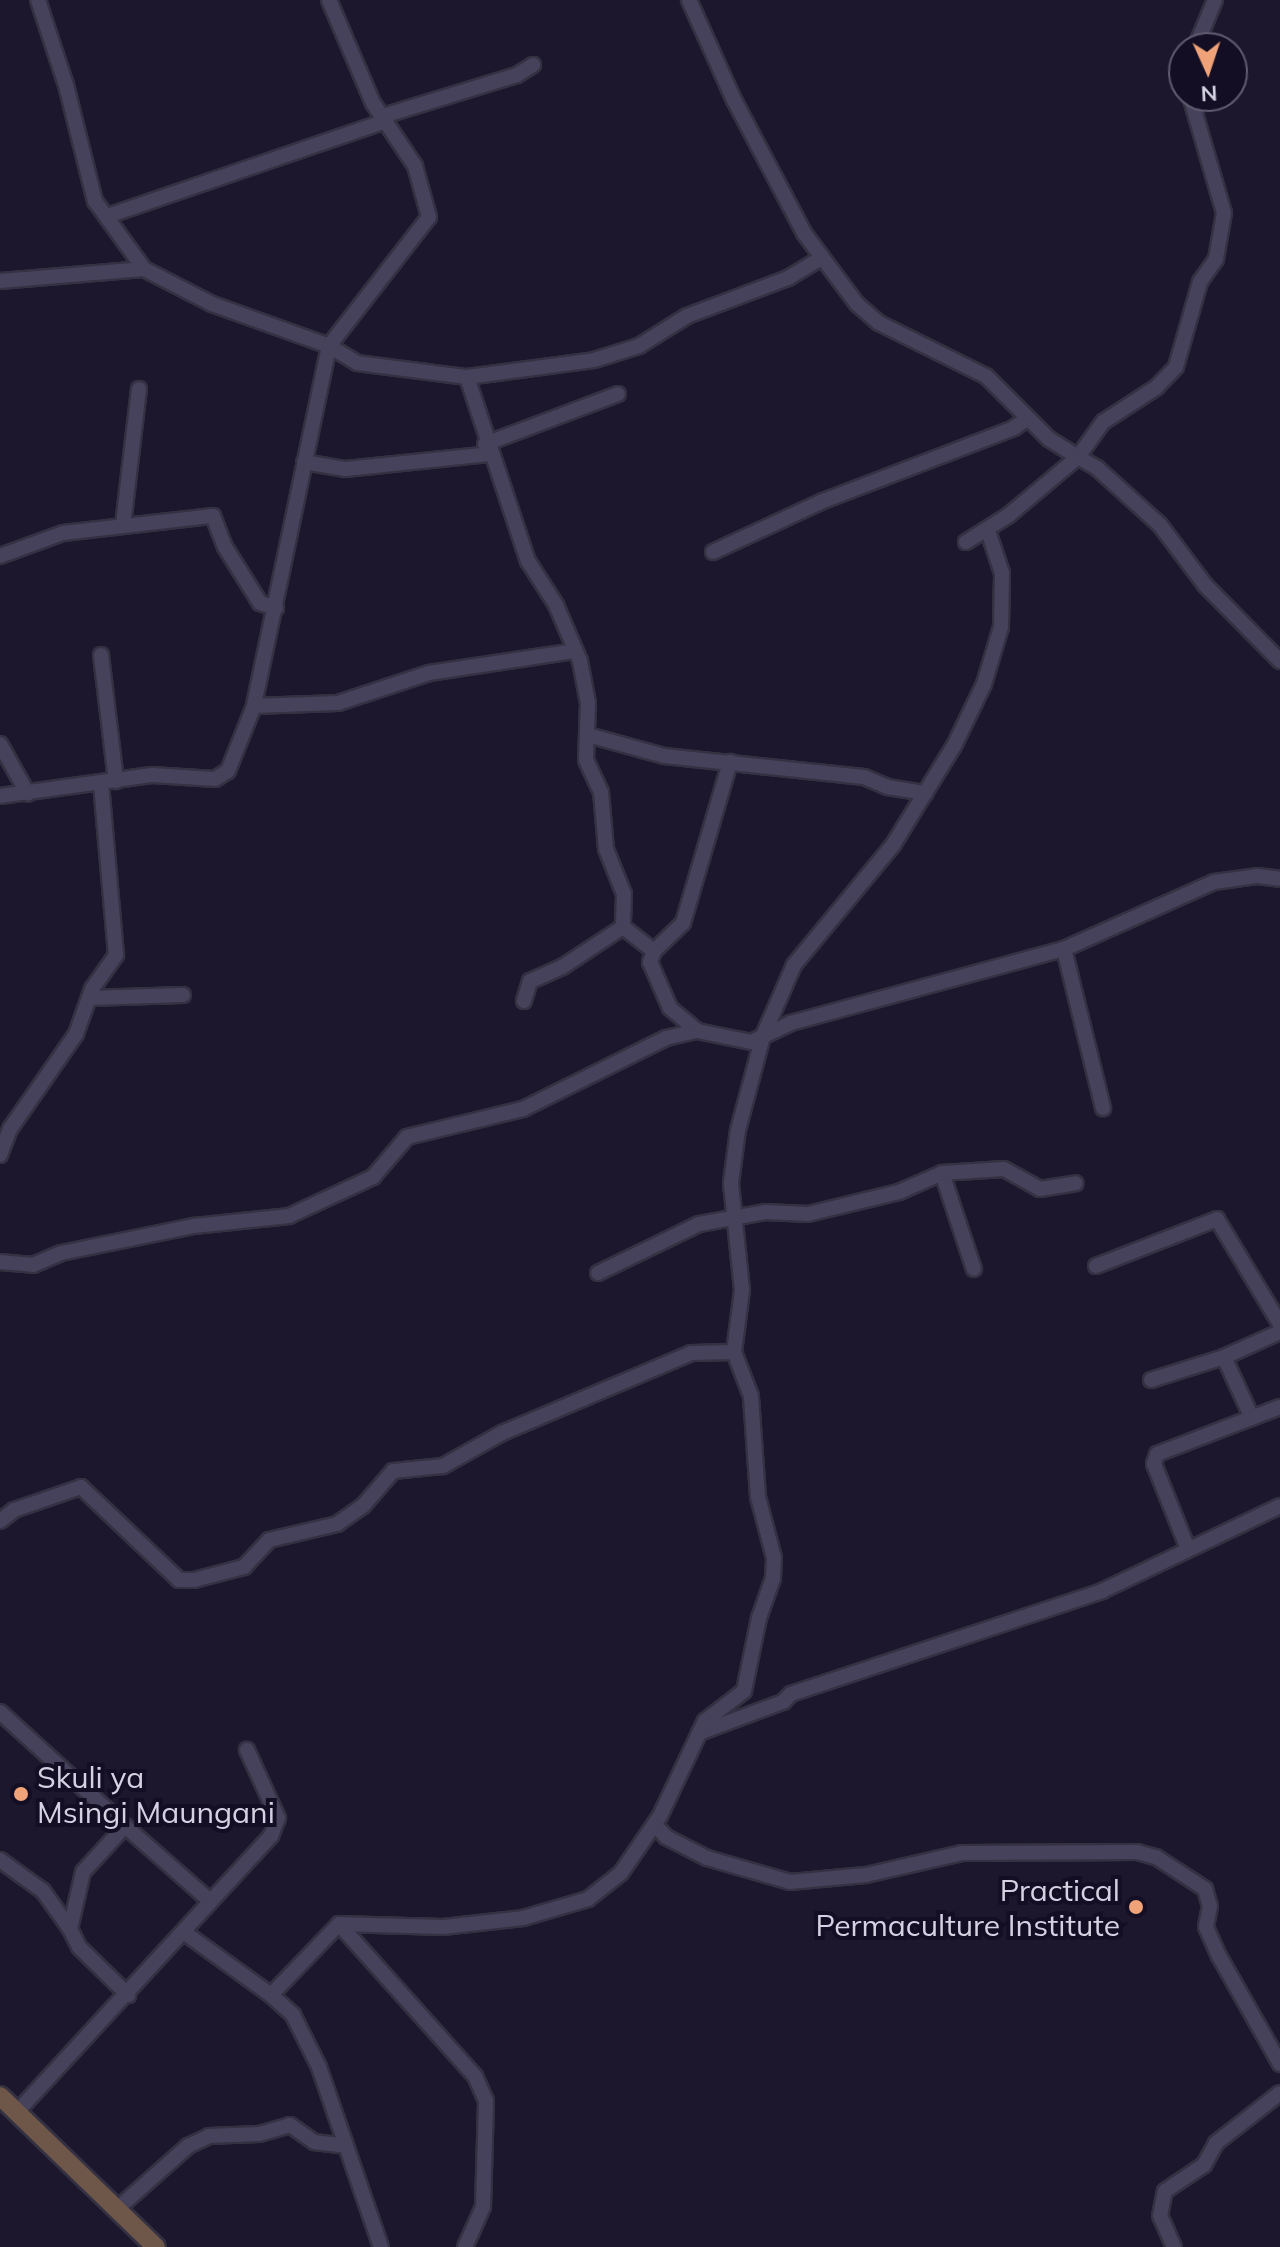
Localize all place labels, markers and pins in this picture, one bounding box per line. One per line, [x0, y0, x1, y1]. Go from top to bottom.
place label: Skuli ya Msingi Maungani [37, 1759, 275, 1830]
marker: Skuli ya Msingi Maungani [12, 1785, 30, 1803]
place label: Practical Permaculture Institute [815, 1872, 1120, 1942]
marker: Practical Permaculture Institute [1127, 1898, 1145, 1916]

